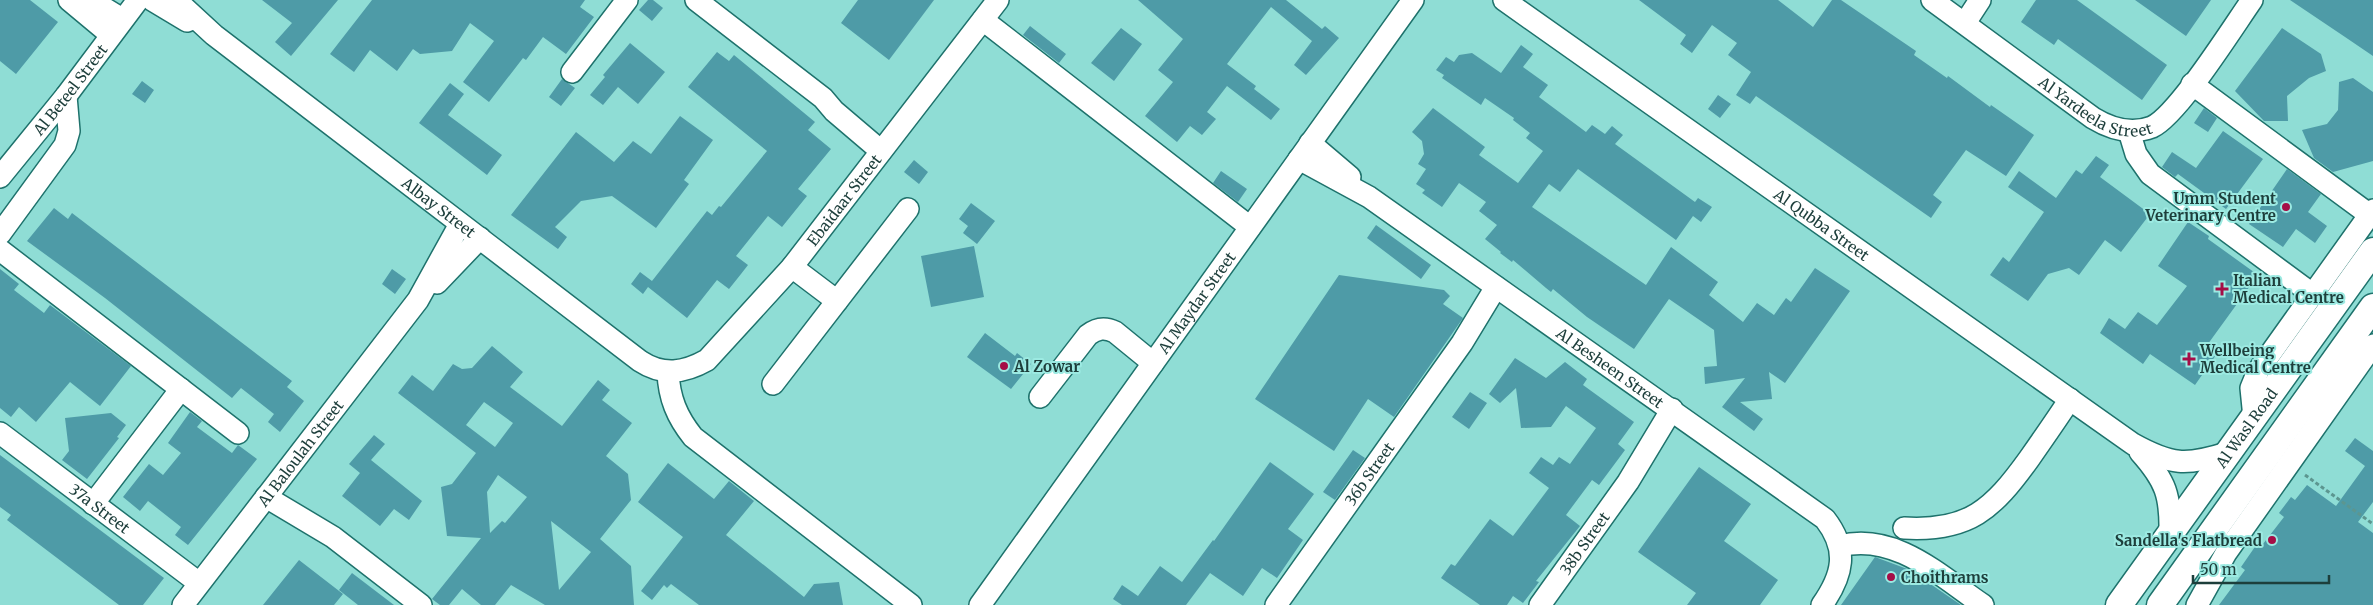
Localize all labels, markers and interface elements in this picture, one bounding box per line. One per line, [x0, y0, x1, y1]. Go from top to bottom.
street label: Al Beteel Street [28, 40, 111, 140]
street label: Al Yardeela Street [2034, 71, 2155, 140]
street label: Ebaidaar Street [803, 150, 885, 249]
street label: Albay Street [398, 172, 480, 241]
street label: Al Qubba Street [1770, 184, 1873, 264]
place label: Umm Student Veterinary Centre [2145, 189, 2276, 225]
marker: Umm Student Veterinary Centre [2280, 201, 2292, 213]
street label: Al Maydar Street [1153, 248, 1239, 358]
place label: Italian Medical Centre [2233, 271, 2344, 307]
marker: Italian Medical Centre [2215, 282, 2229, 296]
street label: Al Besheen Street [1552, 322, 1668, 412]
place label: Wellbeing Medical Centre [2199, 341, 2311, 377]
marker: Wellbeing Medical Centre [2182, 352, 2196, 366]
place label: Al Zowar [1013, 357, 1080, 376]
marker: Al Zowar [998, 360, 1010, 372]
street label: Al Wasl Road [2211, 384, 2281, 472]
street label: Al Baloulah Street [253, 396, 347, 511]
street label: 36b Street [1340, 438, 1398, 509]
street label: 37a Street [66, 479, 134, 537]
street label: 38b Street [1555, 508, 1613, 578]
place label: Sandella's Flatbread [2115, 531, 2262, 550]
marker: Sandella's Flatbread [2266, 534, 2278, 546]
scale bar [2193, 552, 2329, 584]
text: 50 m [2200, 560, 2237, 579]
place label: Choithrams [1901, 568, 1989, 587]
marker: Choithrams [1885, 571, 1897, 583]

